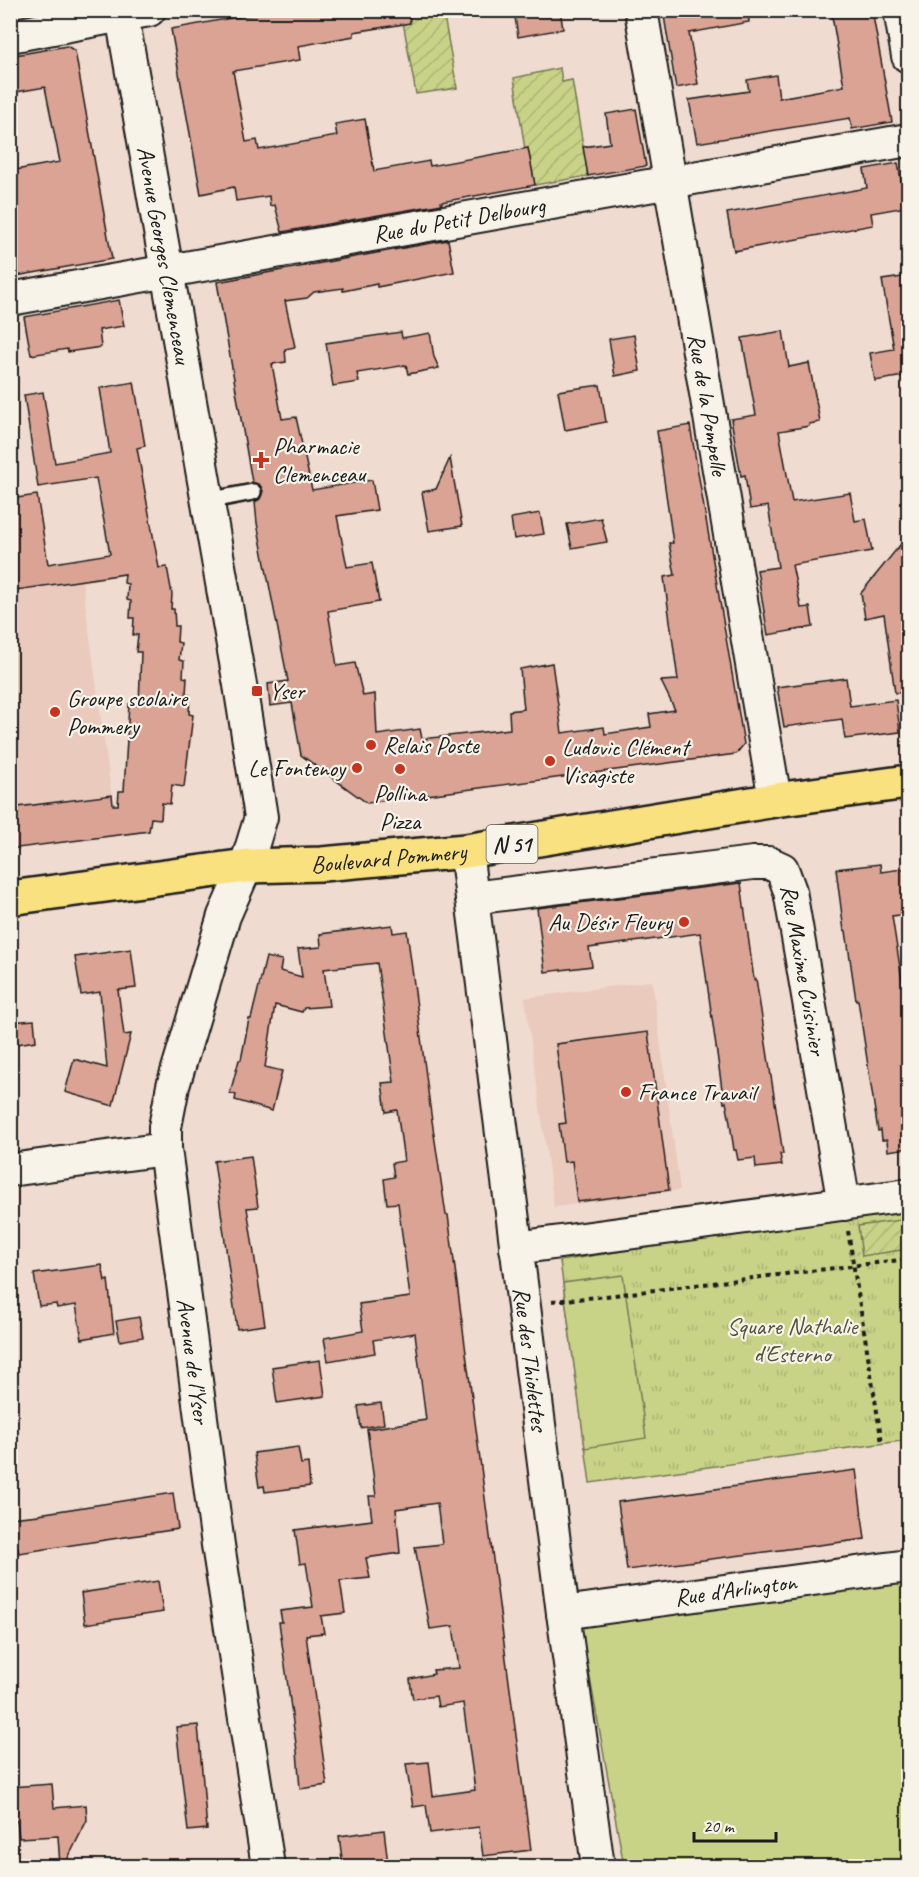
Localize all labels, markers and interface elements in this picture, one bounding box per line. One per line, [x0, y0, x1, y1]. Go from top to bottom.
street label: Avenue Georges Clemenceau [130, 144, 199, 368]
street label: Rue du Petit Delbourg [371, 189, 549, 249]
street label: Rue de la Pompelle [681, 331, 735, 480]
place label: Pharmacie Clemenceau [273, 431, 367, 489]
marker: Pharmacie Clemenceau [254, 453, 268, 467]
place label: Yser [269, 676, 307, 706]
place label: Groupe scolaire Pommery [67, 683, 189, 741]
marker: Yser [250, 684, 264, 698]
marker: Groupe scolaire Pommery [48, 705, 62, 719]
place label: Relais Poste [383, 730, 481, 760]
place label: Ludovic Clément Visagiste [562, 732, 692, 790]
marker: Relais Poste [364, 738, 378, 752]
place label: Le Fontenoy [248, 753, 347, 783]
marker: Ludovic Clément Visagiste [543, 754, 557, 768]
marker: Le Fontenoy [350, 761, 364, 775]
marker: Pollina Pizza [393, 762, 407, 776]
place label: Pollina Pizza [374, 778, 428, 836]
road number: N 51 [486, 825, 538, 863]
street label: Boulevard Pommery [311, 836, 469, 879]
street label: Rue Maxime Cuisinier [774, 882, 833, 1060]
place label: Au Désir Fleury [548, 907, 674, 937]
marker: Au Désir Fleury [677, 915, 691, 929]
place label: France Travail [638, 1077, 759, 1107]
marker: France Travail [619, 1085, 633, 1099]
street label: Rue des Thiolettes [507, 1285, 555, 1435]
street label: Avenue de l'Yser [170, 1296, 217, 1428]
park label: Square Nathalie d'Esterno [727, 1311, 860, 1369]
street label: Rue d'Arlington [673, 1566, 799, 1613]
scale bar [694, 1805, 776, 1843]
text: 20 m [703, 1815, 736, 1837]

